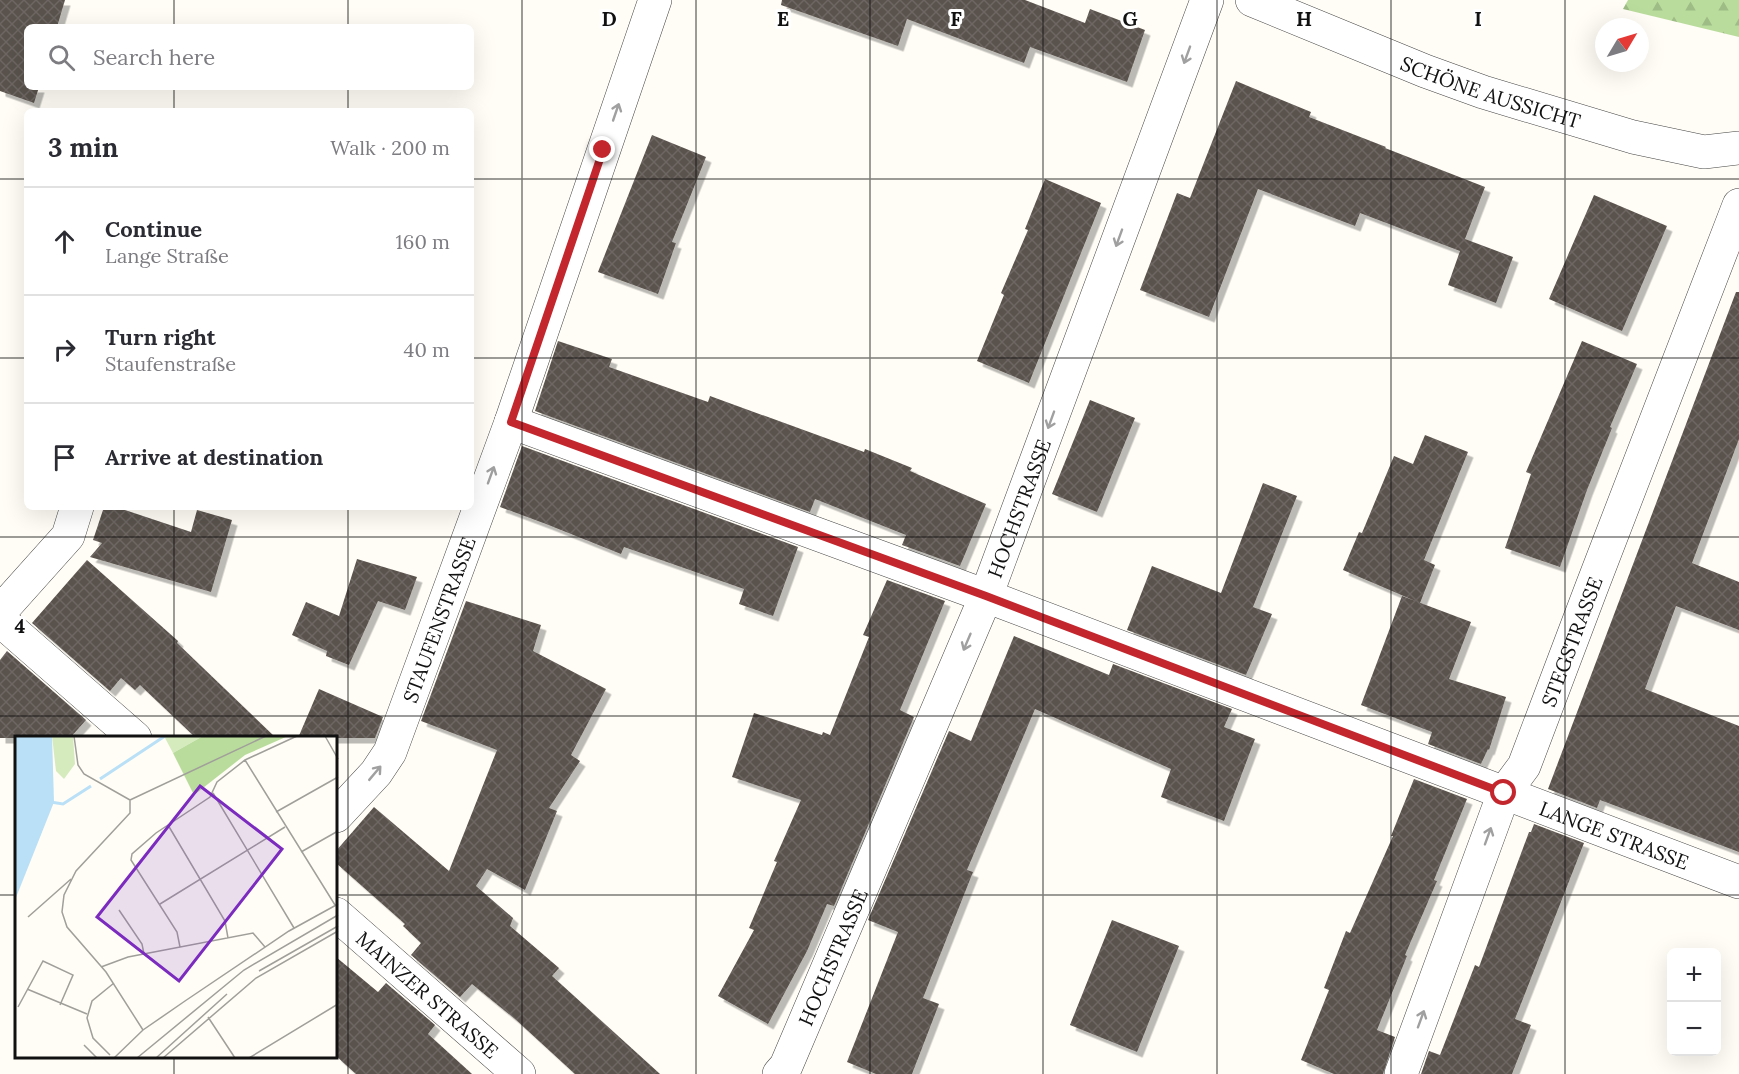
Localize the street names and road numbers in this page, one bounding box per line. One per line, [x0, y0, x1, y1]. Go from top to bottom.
street label: SCHÖNE AUSSICHT [1397, 50, 1584, 133]
street label: HOCHSTRASSE [981, 435, 1056, 581]
street label: STAUFENSTRASSE [397, 533, 480, 706]
street label: STEGSTRASSE [1535, 573, 1607, 710]
street label: LANGE STRASSE [1536, 795, 1693, 874]
street label: HOCHSTRASSE [792, 885, 872, 1029]
street label: MAINZER STRASSE [352, 925, 504, 1063]

